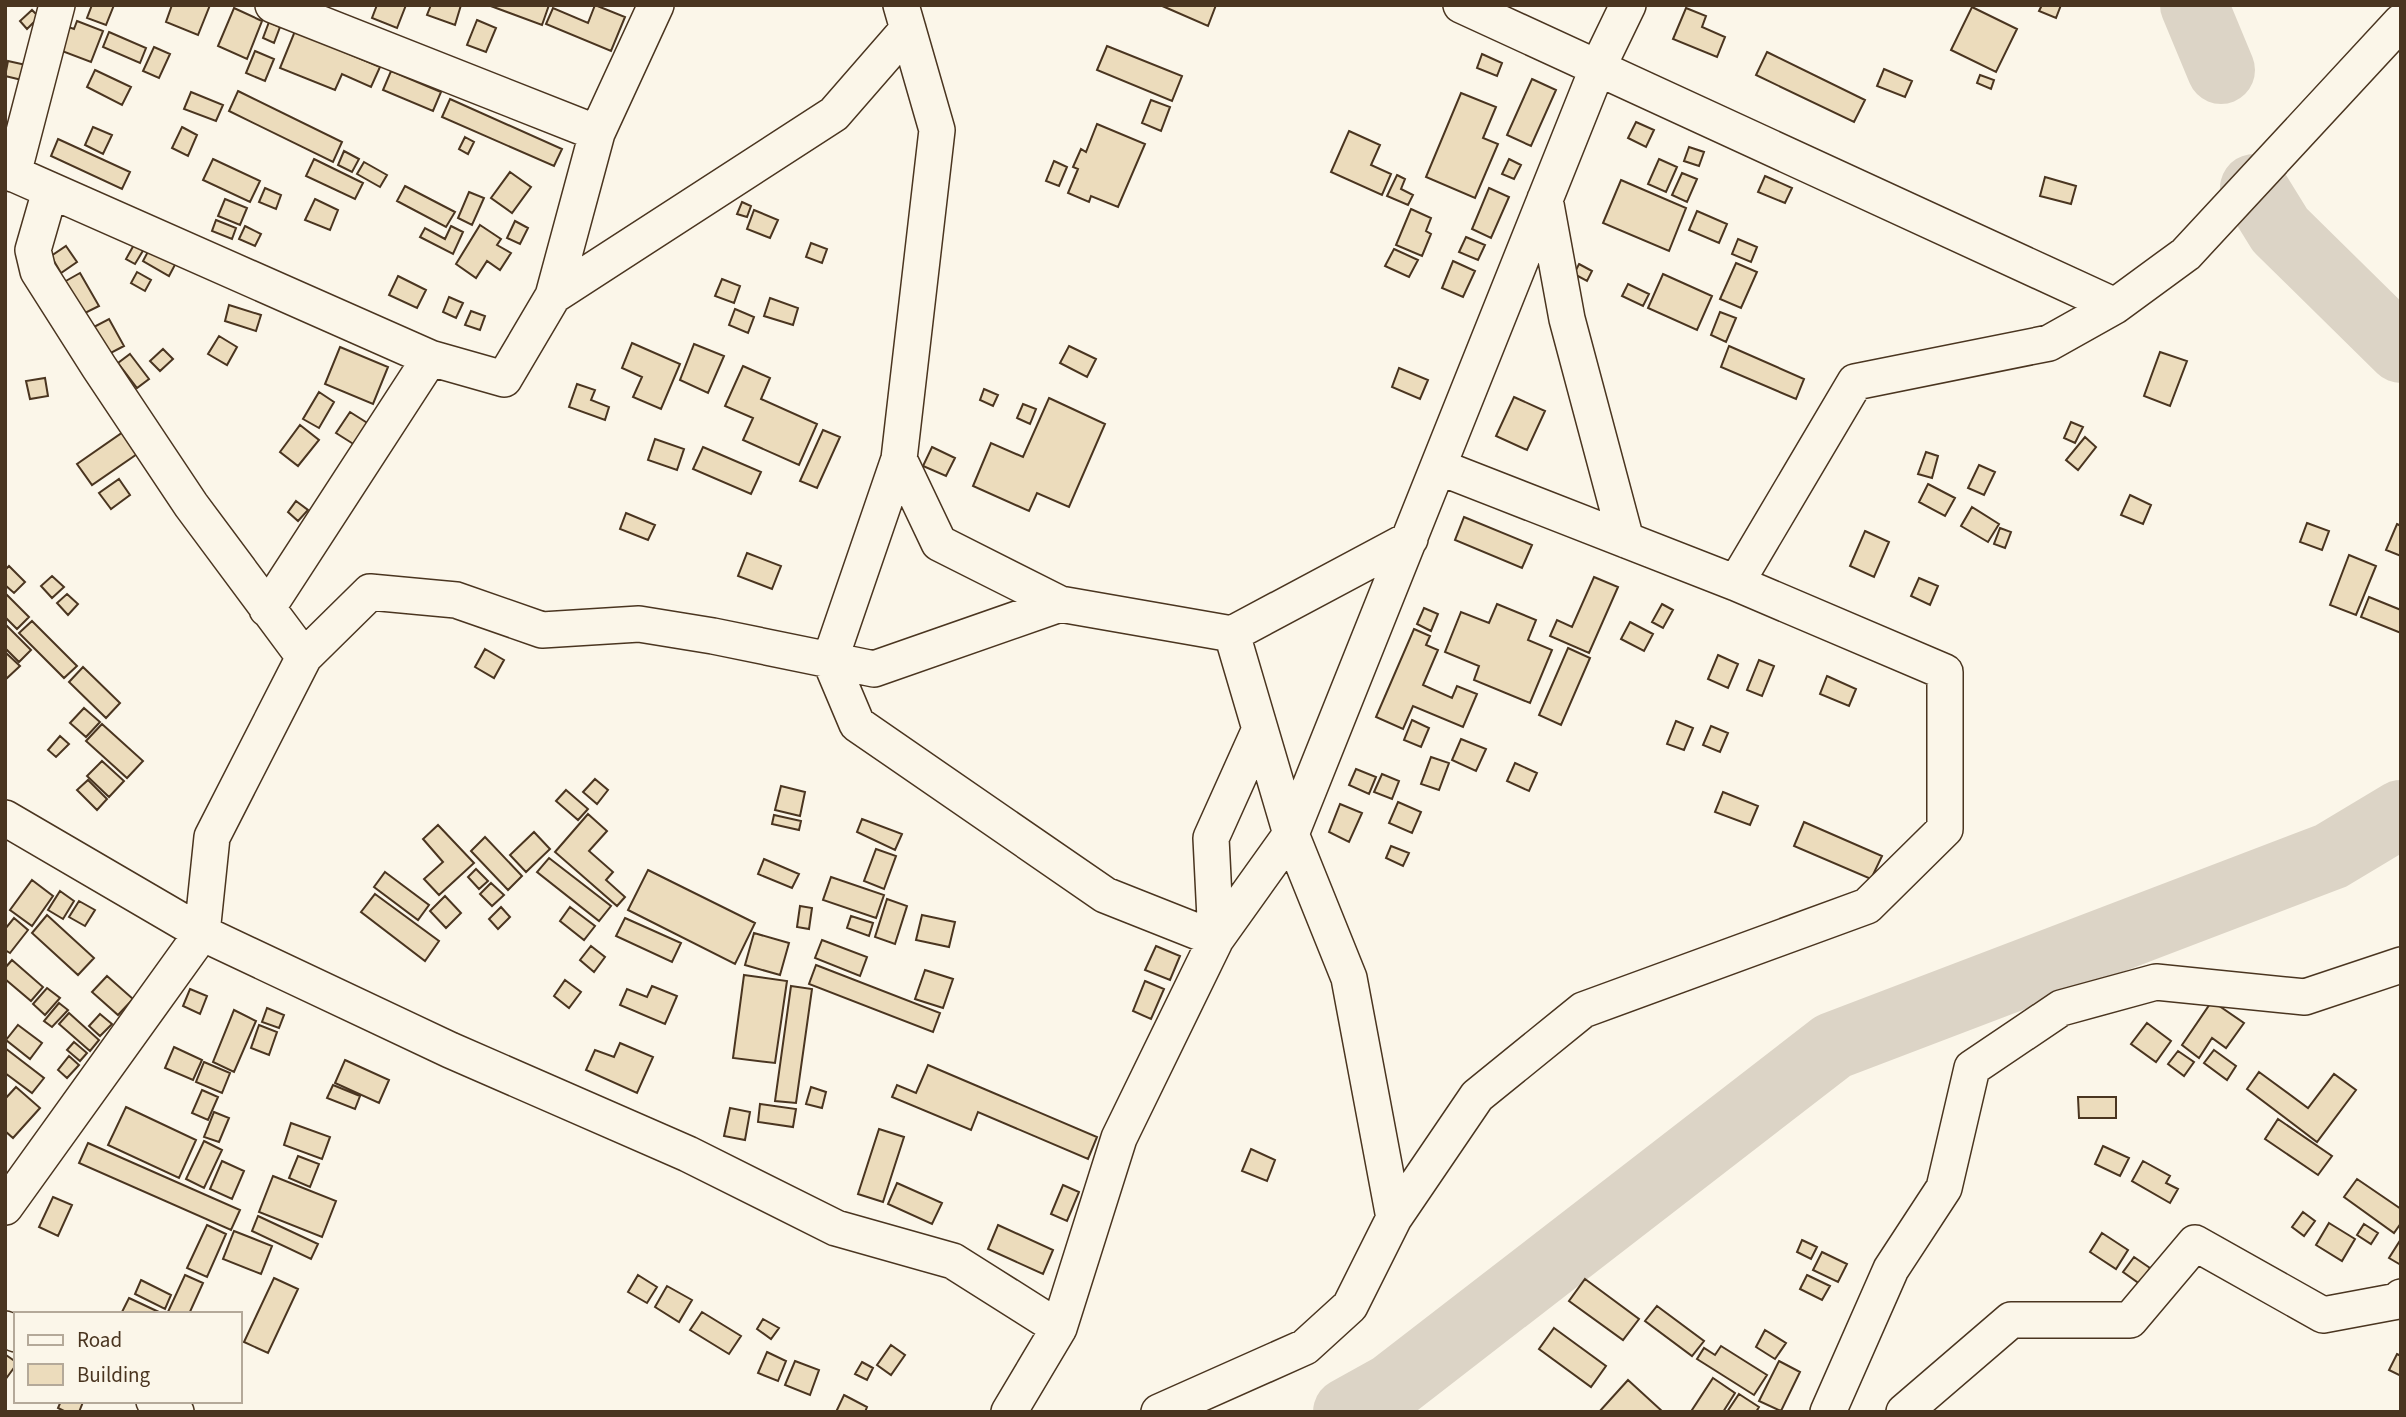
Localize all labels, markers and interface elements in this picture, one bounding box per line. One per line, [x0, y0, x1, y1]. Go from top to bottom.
legend [14, 1312, 242, 1403]
text: Road [77, 1325, 122, 1355]
text: Building [77, 1360, 151, 1390]

